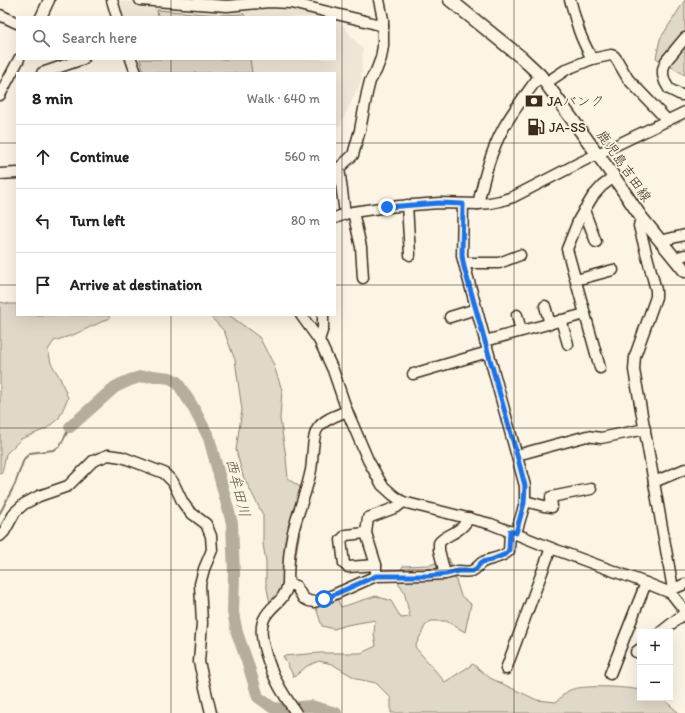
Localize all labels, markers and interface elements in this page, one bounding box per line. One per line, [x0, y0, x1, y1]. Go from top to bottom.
search box [16, 16, 336, 60]
icon: search [30, 27, 52, 49]
text: Search here [62, 29, 137, 47]
text: 8 min [32, 88, 73, 108]
text: Walk · 640 m [247, 91, 320, 106]
bank icon: JAバンク [524, 91, 544, 111]
place label: JAバンク [547, 93, 605, 110]
fuel station icon: JA-SS [526, 117, 546, 137]
place label: JA-SS [549, 119, 586, 136]
street label: 鹿児島吉田線 [593, 127, 655, 205]
icon: ahead [32, 146, 54, 168]
text: Continue [70, 148, 129, 166]
text: 560 m [284, 149, 320, 164]
route end [378, 198, 396, 216]
icon: left [32, 210, 54, 232]
text: Turn left [70, 212, 125, 230]
text: 80 m [291, 213, 320, 228]
icon: arrive [32, 274, 54, 296]
text: Arrive at destination [70, 276, 202, 294]
water label: 西牟田川 [222, 457, 254, 519]
route start [315, 590, 333, 608]
map controls [637, 629, 673, 701]
button: + [637, 629, 673, 665]
button: − [637, 665, 673, 701]

